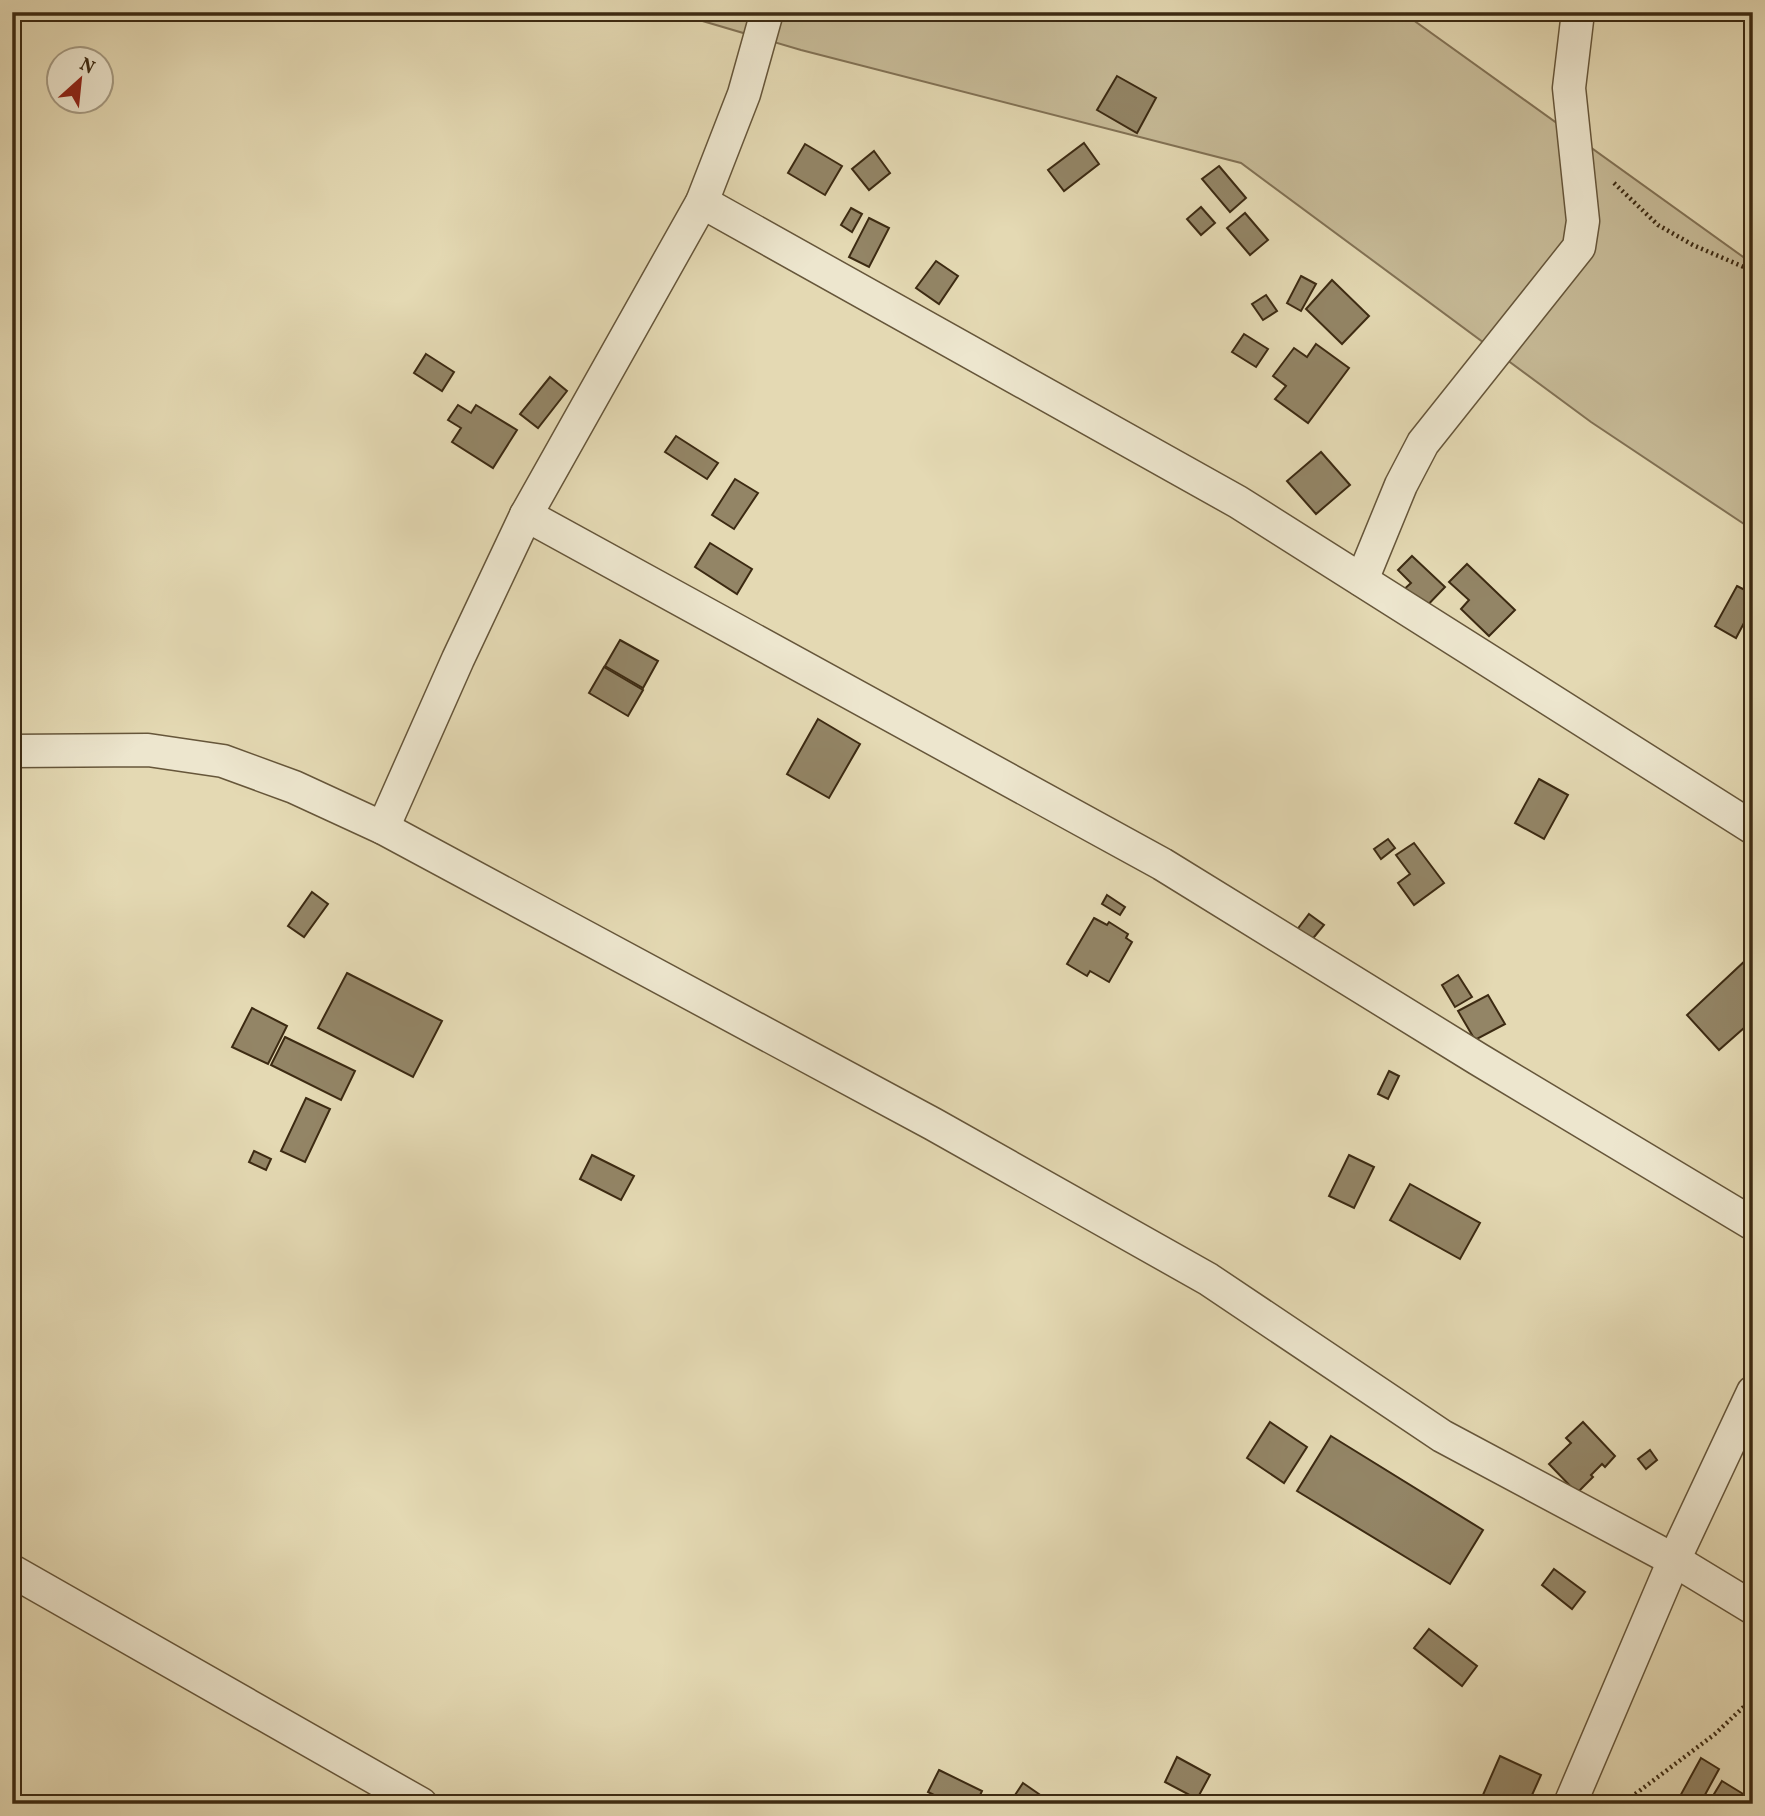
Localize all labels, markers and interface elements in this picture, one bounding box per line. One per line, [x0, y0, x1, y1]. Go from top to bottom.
north arrow [46, 46, 116, 116]
text: N [75, 52, 99, 81]

